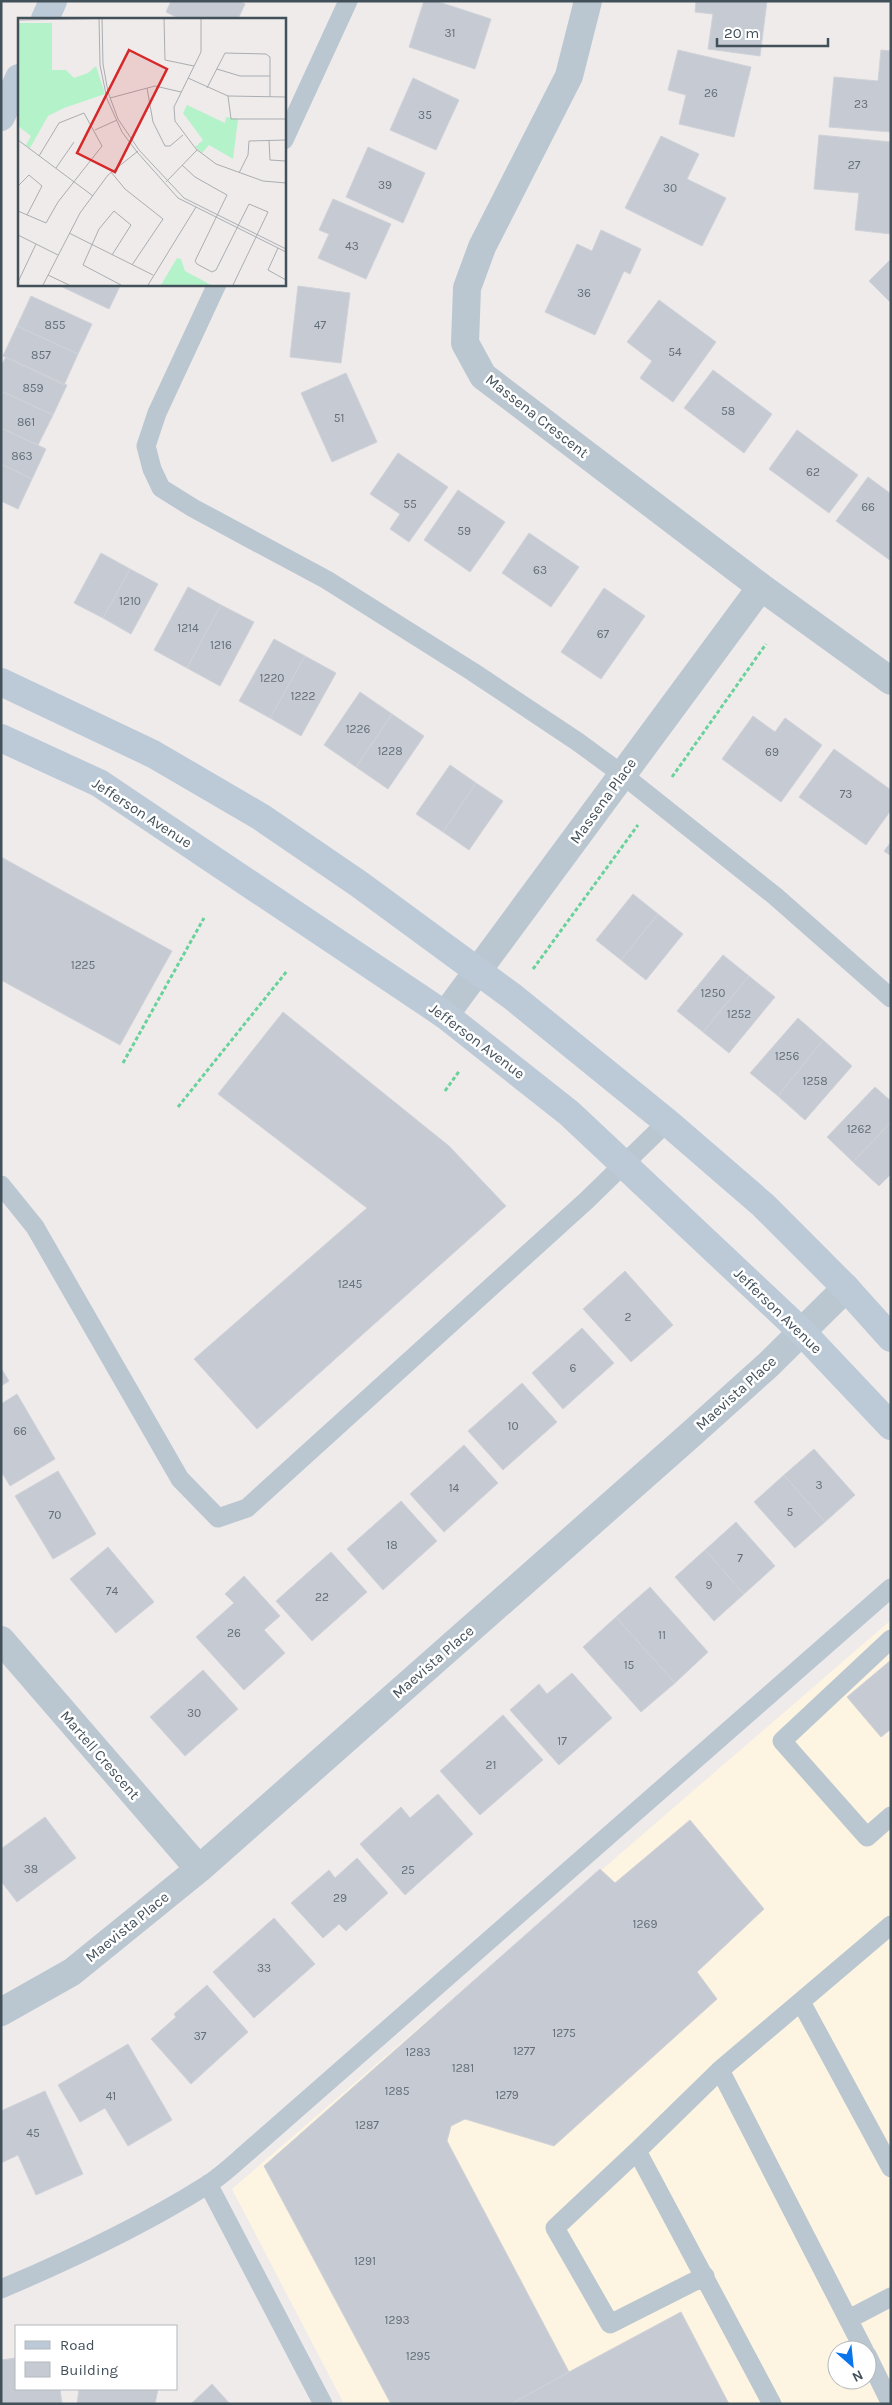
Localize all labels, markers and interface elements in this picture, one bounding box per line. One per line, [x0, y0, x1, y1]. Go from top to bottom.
scale bar [717, 15, 828, 47]
inset map [18, 18, 285, 285]
text: 20 m [724, 24, 759, 42]
house number: 31 [444, 26, 456, 40]
house number: 26 [704, 86, 718, 100]
house number: 23 [854, 97, 868, 111]
house number: 35 [418, 108, 432, 122]
house number: 27 [848, 158, 861, 172]
house number: 39 [378, 178, 392, 192]
house number: 30 [663, 181, 677, 195]
house number: 43 [345, 239, 359, 253]
house number: 36 [577, 286, 591, 300]
house number: 855 [45, 318, 66, 332]
house number: 47 [314, 318, 327, 332]
house number: 54 [668, 345, 682, 359]
house number: 857 [31, 348, 51, 362]
street label: Massena Crescent [482, 370, 592, 462]
house number: 859 [22, 381, 44, 395]
house number: 58 [721, 404, 735, 418]
house number: 51 [334, 411, 344, 425]
house number: 861 [17, 415, 35, 429]
house number: 863 [11, 449, 33, 463]
house number: 62 [806, 465, 820, 479]
house number: 55 [403, 497, 417, 511]
house number: 66 [861, 500, 875, 514]
house number: 59 [457, 524, 471, 538]
house number: 63 [533, 563, 547, 577]
house number: 1210 [119, 594, 141, 608]
house number: 1214 [177, 621, 199, 635]
house number: 67 [597, 627, 610, 641]
house number: 1216 [210, 638, 232, 652]
house number: 1220 [260, 671, 285, 685]
house number: 1222 [291, 689, 315, 703]
house number: 1226 [346, 722, 370, 736]
house number: 1228 [377, 744, 403, 758]
house number: 69 [765, 745, 779, 759]
street label: Massena Place [566, 755, 640, 847]
street label: Jefferson Avenue [89, 774, 195, 852]
house number: 73 [840, 787, 852, 801]
house number: 1225 [71, 958, 96, 972]
house number: 1250 [701, 986, 725, 1000]
street label: Jefferson Avenue [426, 999, 528, 1083]
house number: 1252 [727, 1007, 751, 1021]
house number: 1256 [775, 1049, 799, 1063]
house number: 1258 [802, 1074, 828, 1088]
house number: 1262 [847, 1122, 871, 1136]
street label: Jefferson Avenue [730, 1265, 826, 1357]
house number: 1245 [338, 1277, 362, 1291]
house number: 2 [625, 1310, 632, 1324]
street label: Maevista Place [692, 1352, 780, 1434]
house number: 6 [570, 1361, 577, 1375]
house number: 10 [507, 1419, 519, 1433]
house number: 66 [13, 1424, 27, 1438]
house number: 3 [815, 1478, 823, 1492]
house number: 14 [449, 1481, 460, 1495]
house number: 5 [787, 1505, 794, 1519]
house number: 70 [49, 1508, 61, 1522]
house number: 18 [386, 1538, 398, 1552]
house number: 7 [737, 1551, 743, 1565]
house number: 9 [706, 1578, 713, 1592]
house number: 74 [106, 1584, 118, 1598]
house number: 22 [315, 1590, 329, 1604]
street label: Maevista Place [389, 1622, 477, 1702]
house number: 26 [227, 1626, 241, 1640]
house number: 11 [658, 1628, 666, 1642]
house number: 15 [624, 1658, 635, 1672]
house number: 30 [187, 1706, 201, 1720]
street label: Martell Crescent [56, 1707, 144, 1803]
house number: 17 [557, 1734, 567, 1748]
house number: 21 [486, 1758, 496, 1772]
house number: 38 [24, 1862, 38, 1876]
house number: 25 [401, 1863, 415, 1877]
street label: Maevista Place [82, 1888, 172, 1966]
house number: 29 [333, 1891, 347, 1905]
house number: 1269 [633, 1917, 657, 1931]
house number: 33 [257, 1961, 271, 1975]
house number: 1275 [552, 2026, 576, 2040]
house number: 37 [194, 2029, 207, 2043]
house number: 1277 [513, 2044, 535, 2058]
house number: 1283 [405, 2045, 431, 2059]
house number: 1281 [452, 2061, 474, 2075]
house number: 1285 [384, 2084, 410, 2098]
house number: 1279 [495, 2088, 519, 2102]
house number: 41 [106, 2089, 116, 2103]
house number: 1287 [355, 2118, 379, 2132]
house number: 45 [26, 2126, 40, 2140]
house number: 1291 [354, 2254, 376, 2268]
house number: 1293 [385, 2313, 409, 2327]
legend [15, 2325, 178, 2390]
text: Road [60, 2336, 95, 2354]
north arrow [827, 2340, 877, 2390]
house number: 1295 [406, 2349, 431, 2363]
text: Building [60, 2361, 118, 2379]
text: N [849, 2366, 866, 2386]

